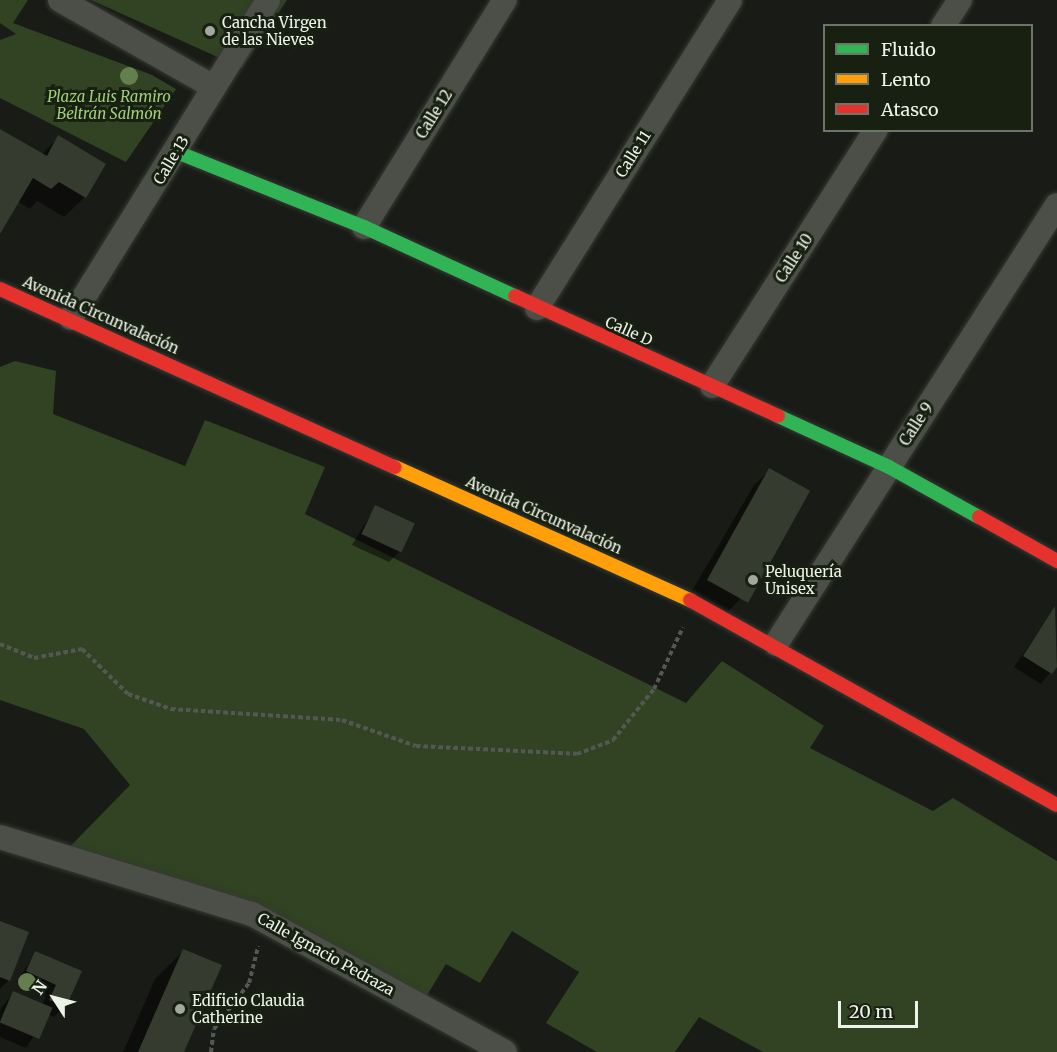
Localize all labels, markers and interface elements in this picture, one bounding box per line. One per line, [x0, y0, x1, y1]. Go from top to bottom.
place label: Cancha Virgen de las Nieves [222, 13, 327, 48]
marker: Cancha Virgen de las Nieves [203, 24, 217, 38]
legend [823, 24, 1033, 132]
text: Fluido [881, 38, 936, 61]
text: Lento [881, 68, 931, 91]
street label: Calle 12 [412, 86, 456, 142]
park label: Plaza Luis Ramiro Beltrán Salmón [47, 87, 171, 122]
text: Atasco [881, 98, 939, 121]
street label: Calle 11 [612, 127, 654, 181]
street label: Calle 13 [149, 132, 193, 188]
street label: Calle 10 [772, 230, 816, 286]
street label: Avenida Circunvalación [20, 272, 182, 358]
street label: Calle D [603, 313, 655, 349]
street label: Calle 9 [895, 399, 937, 449]
street label: Avenida Circunvalación [463, 472, 625, 558]
place label: Peluquería Unisex [765, 562, 842, 597]
marker: Peluquería Unisex [746, 573, 760, 587]
street label: Calle Ignacio Pedraza [254, 909, 398, 999]
north arrow [24, 968, 84, 1028]
text: N [28, 976, 51, 998]
scale bar [841, 989, 920, 1027]
place label: Edificio Claudia Catherine [192, 991, 304, 1026]
text: 20 m [849, 1000, 893, 1023]
marker: Edificio Claudia Catherine [173, 1002, 187, 1016]

